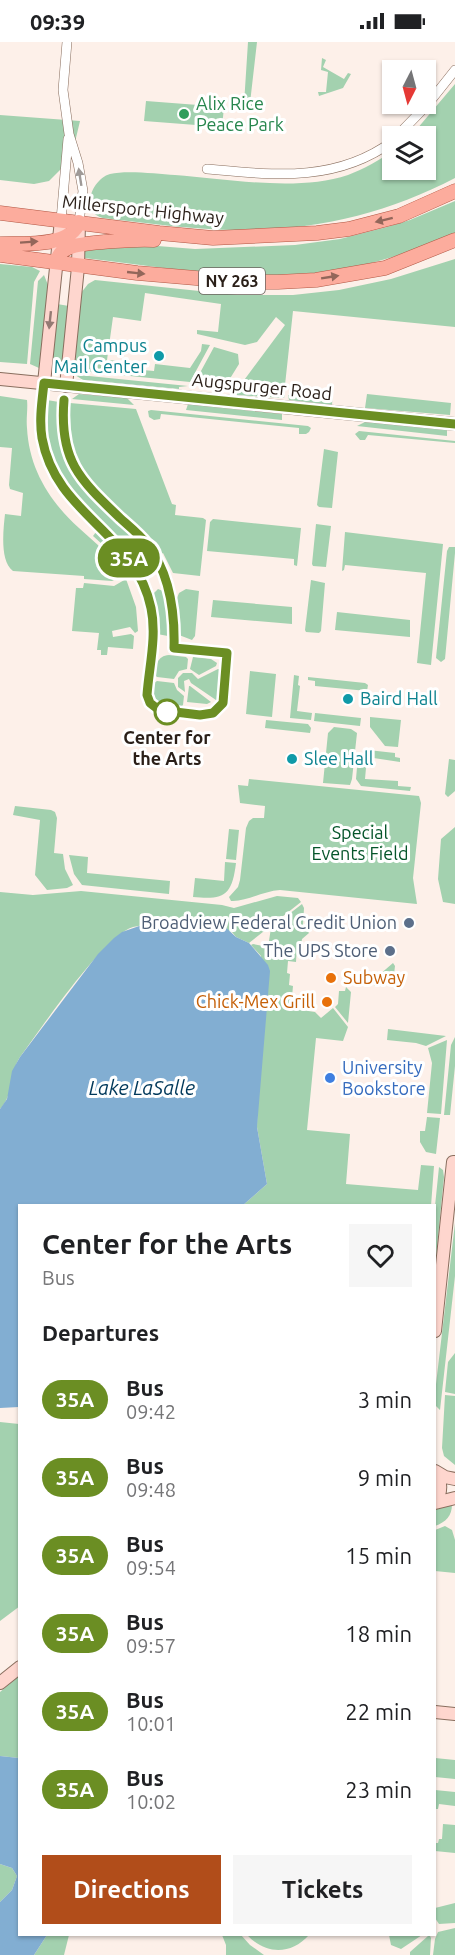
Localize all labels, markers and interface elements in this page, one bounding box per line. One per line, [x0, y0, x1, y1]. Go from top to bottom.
text: 09:39 [30, 9, 85, 34]
north arrow [382, 60, 436, 114]
map controls [382, 60, 436, 180]
place label: Alix Rice Peace Park [196, 93, 284, 134]
marker: Alix Rice Peace Park [177, 107, 191, 121]
button: layers [382, 126, 436, 180]
one-way arrow [76, 168, 85, 187]
street label: Millersport Highway [61, 191, 225, 227]
one-way arrow [374, 216, 393, 226]
one-way arrow [20, 238, 39, 247]
one-way arrow [127, 268, 146, 278]
road number: NY 263 [199, 268, 265, 294]
one-way arrow [321, 273, 340, 282]
one-way arrow [45, 311, 55, 330]
place label: Campus Mail Center [54, 335, 147, 376]
marker: Campus Mail Center [152, 349, 166, 363]
street label: Augspurger Road [191, 369, 333, 403]
line badge: 35A [94, 538, 164, 578]
text: 35A [110, 546, 148, 570]
place label: Baird Hall [360, 688, 438, 708]
marker: Baird Hall [341, 692, 355, 706]
marker: Center for the Arts [154, 699, 180, 725]
place label: Center for the Arts [123, 727, 211, 768]
place label: Slee Hall [304, 748, 374, 768]
marker: Slee Hall [285, 752, 299, 766]
park label: Special Events Field [312, 822, 408, 863]
place label: Broadview Federal Credit Union [141, 912, 397, 932]
marker: Broadview Federal Credit Union [402, 916, 416, 930]
place label: The UPS Store [263, 940, 378, 960]
marker: The UPS Store [383, 944, 397, 958]
place label: Subway [343, 967, 405, 987]
marker: Subway [324, 971, 338, 985]
place label: Chick-Mex Grill [196, 991, 315, 1011]
marker: Chick-Mex Grill [320, 995, 334, 1009]
place label: University Bookstore [342, 1057, 426, 1098]
marker: University Bookstore [323, 1071, 337, 1085]
water label: Lake LaSalle [89, 1076, 195, 1099]
button: heart [349, 1224, 412, 1287]
text: Center for the Arts [42, 1228, 292, 1259]
text: Bus [42, 1266, 75, 1289]
text: Departures [42, 1320, 159, 1345]
text: Bus [126, 1375, 164, 1400]
text: 35A [56, 1387, 94, 1411]
text: 3 min [358, 1387, 412, 1412]
text: 09:42 [126, 1400, 176, 1423]
text: Bus [126, 1453, 164, 1478]
text: 35A [56, 1465, 94, 1489]
text: 9 min [358, 1465, 412, 1490]
text: 09:48 [126, 1478, 176, 1501]
text: Bus [126, 1531, 164, 1556]
text: 35A [56, 1543, 94, 1567]
text: 15 min [345, 1543, 412, 1568]
text: 09:54 [126, 1556, 176, 1579]
text: Bus [126, 1609, 164, 1634]
text: 35A [56, 1621, 94, 1645]
text: 18 min [345, 1621, 412, 1646]
text: 09:57 [126, 1634, 176, 1657]
text: Bus [126, 1687, 164, 1712]
text: 35A [56, 1699, 94, 1723]
text: 22 min [345, 1699, 412, 1724]
text: 10:01 [126, 1712, 176, 1735]
text: Bus [126, 1765, 164, 1790]
text: 35A [56, 1777, 94, 1801]
text: 23 min [345, 1777, 412, 1802]
text: 10:02 [126, 1790, 176, 1813]
button: Directions [42, 1855, 221, 1924]
button: Tickets [233, 1855, 412, 1924]

